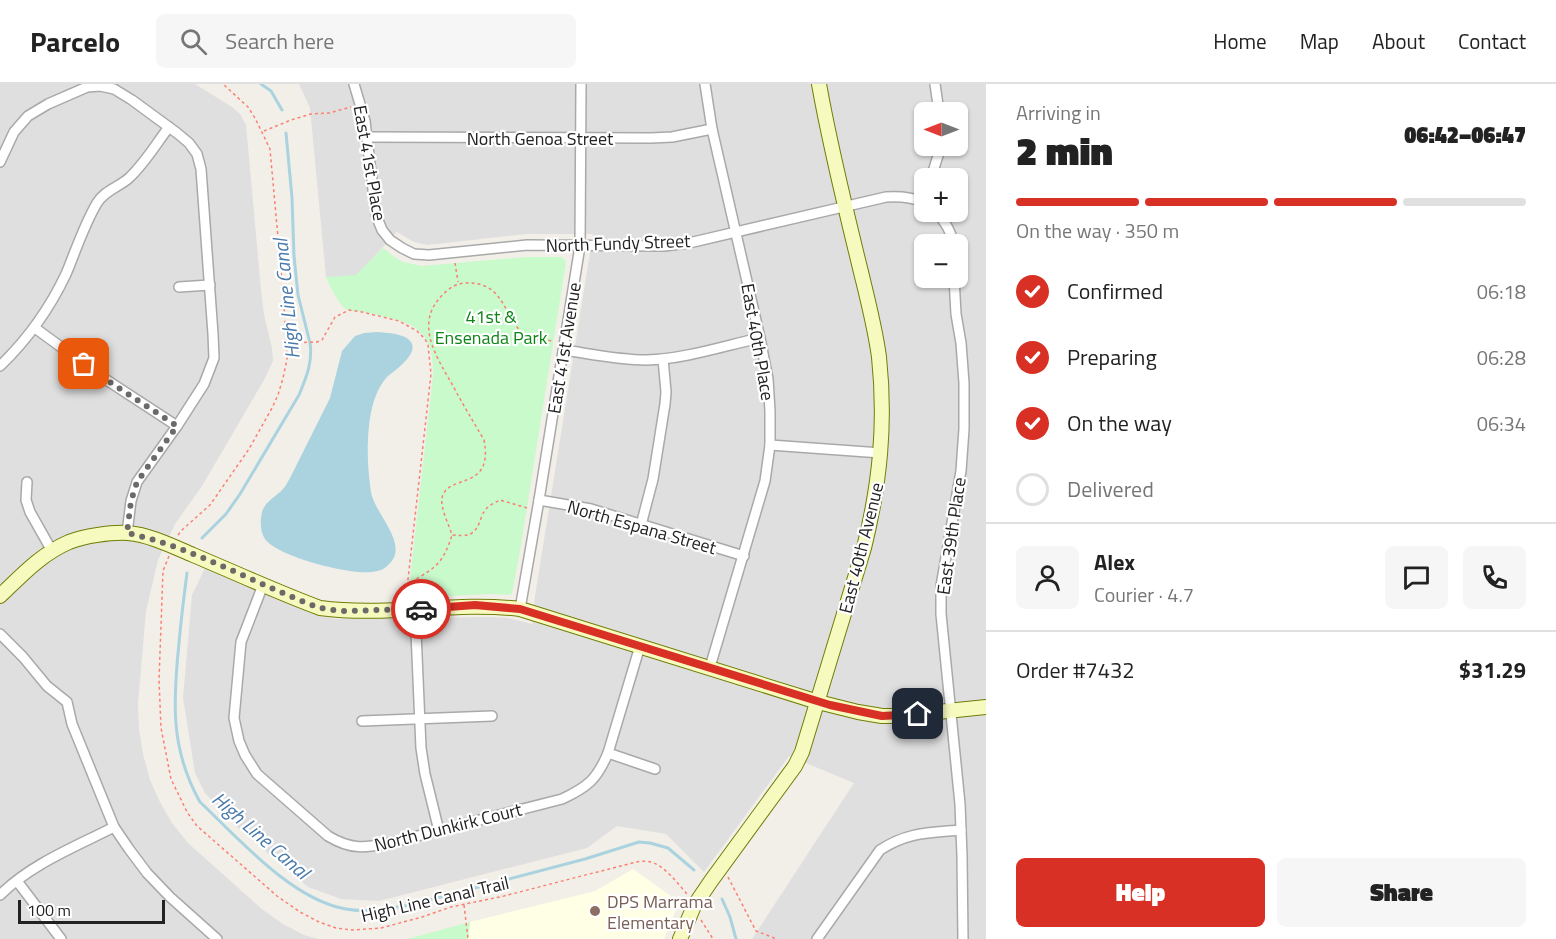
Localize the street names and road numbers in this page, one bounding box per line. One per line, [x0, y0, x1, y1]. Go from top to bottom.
street label: East 41st Place [347, 103, 393, 223]
street label: North Genoa Street [467, 125, 614, 152]
street label: North Fundy Street [545, 227, 691, 259]
street label: East 41st Avenue [540, 280, 588, 416]
street label: East 40th Place [734, 281, 782, 403]
street label: East 39th Place [929, 475, 973, 597]
street label: East 40th Avenue [832, 480, 890, 616]
street label: North Espana Street [564, 493, 720, 561]
street label: North Dunkirk Court [371, 795, 525, 858]
street label: High Line Canal Trail [358, 869, 512, 929]

